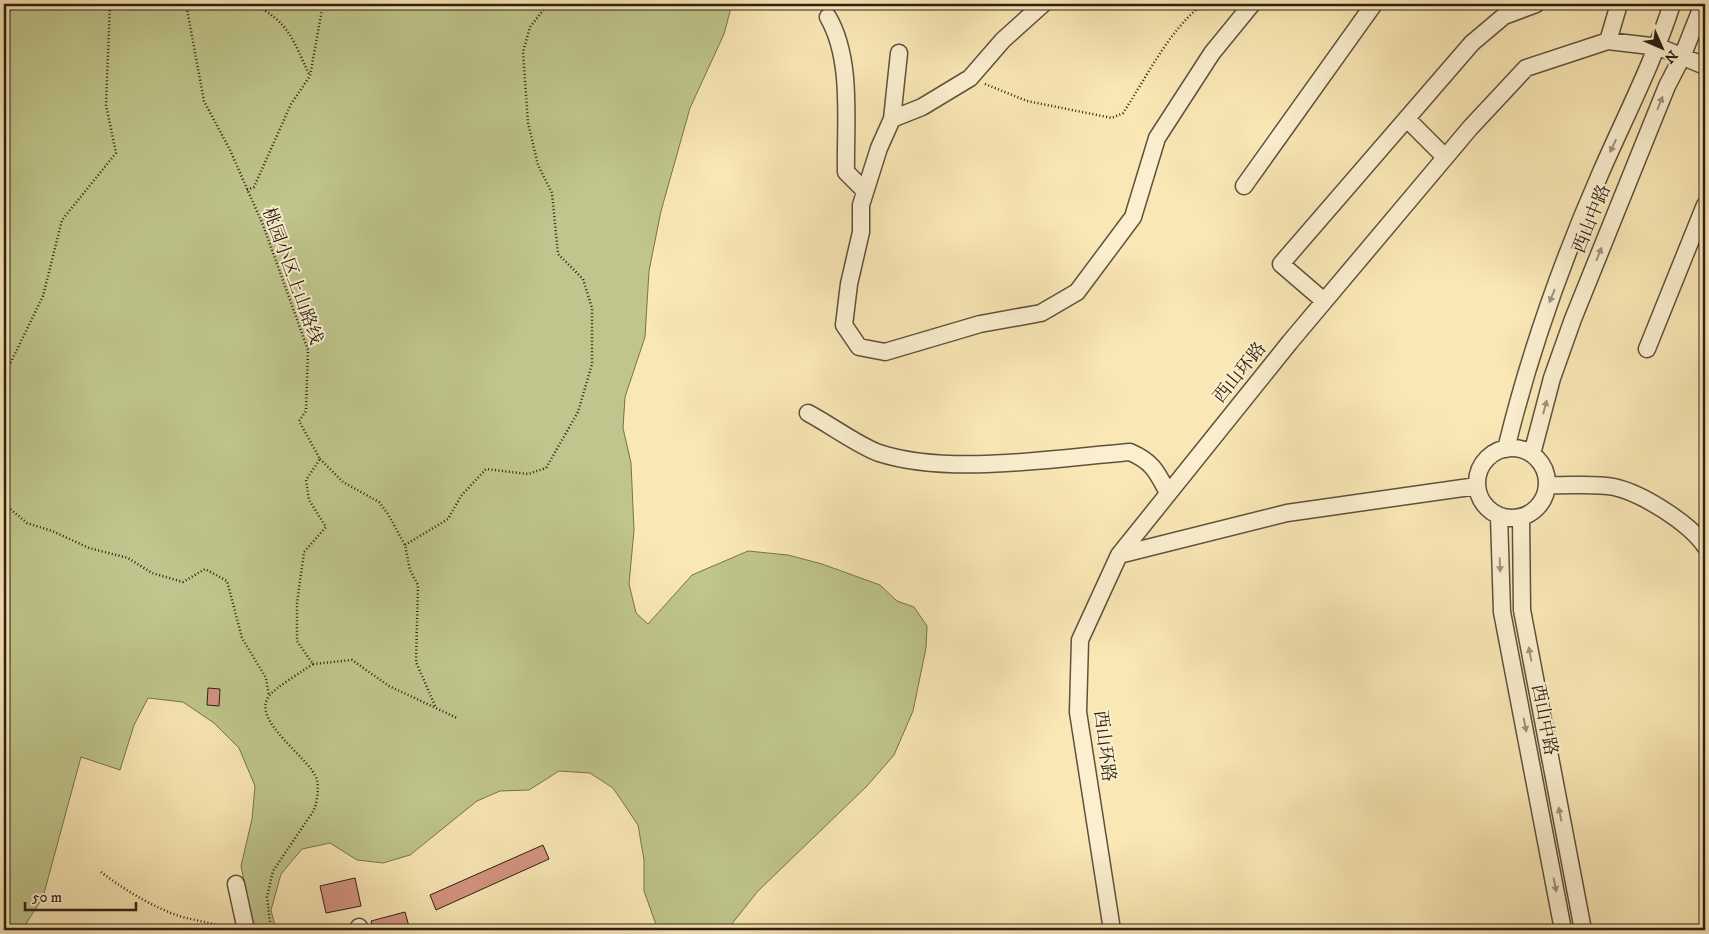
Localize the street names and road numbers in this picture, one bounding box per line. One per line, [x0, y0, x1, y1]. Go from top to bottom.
street label: 西山中路 [1568, 182, 1616, 256]
street label: 桃园小区上山路线 [257, 205, 327, 347]
street label: 西山环路 [1209, 338, 1271, 408]
street label: 西山中路 [1526, 683, 1562, 757]
street label: 西山环路 [1089, 709, 1119, 783]

